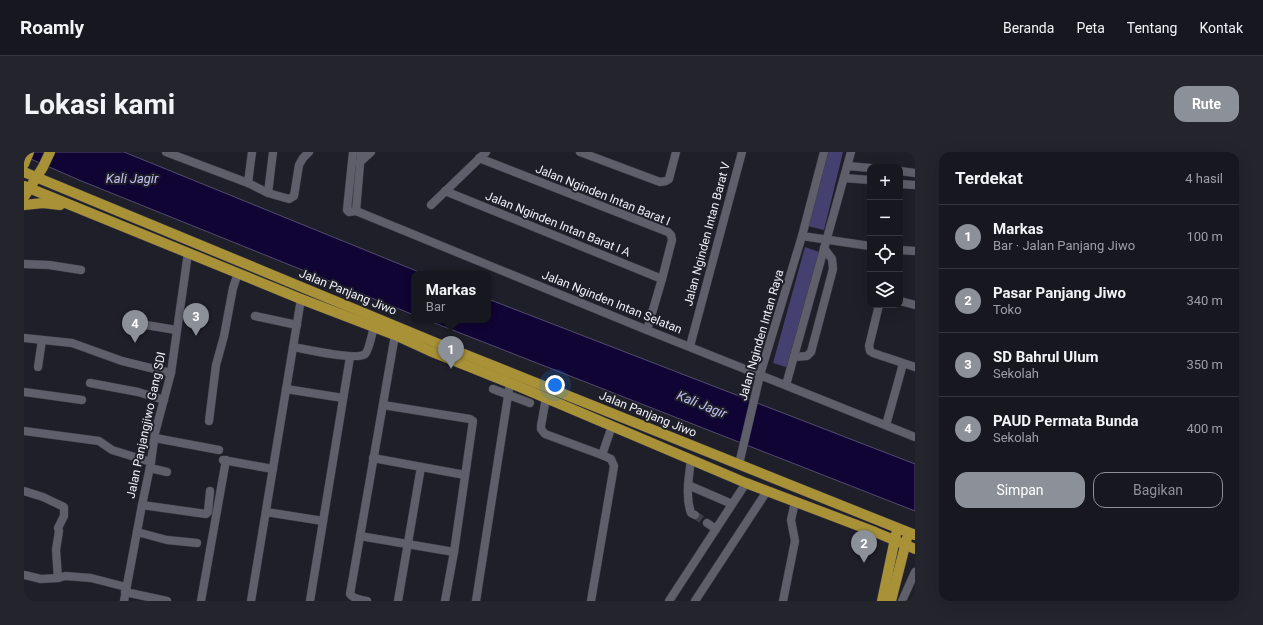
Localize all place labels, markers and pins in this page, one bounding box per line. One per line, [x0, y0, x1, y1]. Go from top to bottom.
pin: 3 [183, 303, 209, 336]
pin: 4 [122, 310, 148, 343]
pin: 1 [438, 336, 464, 369]
pin: 2 [851, 530, 877, 563]

